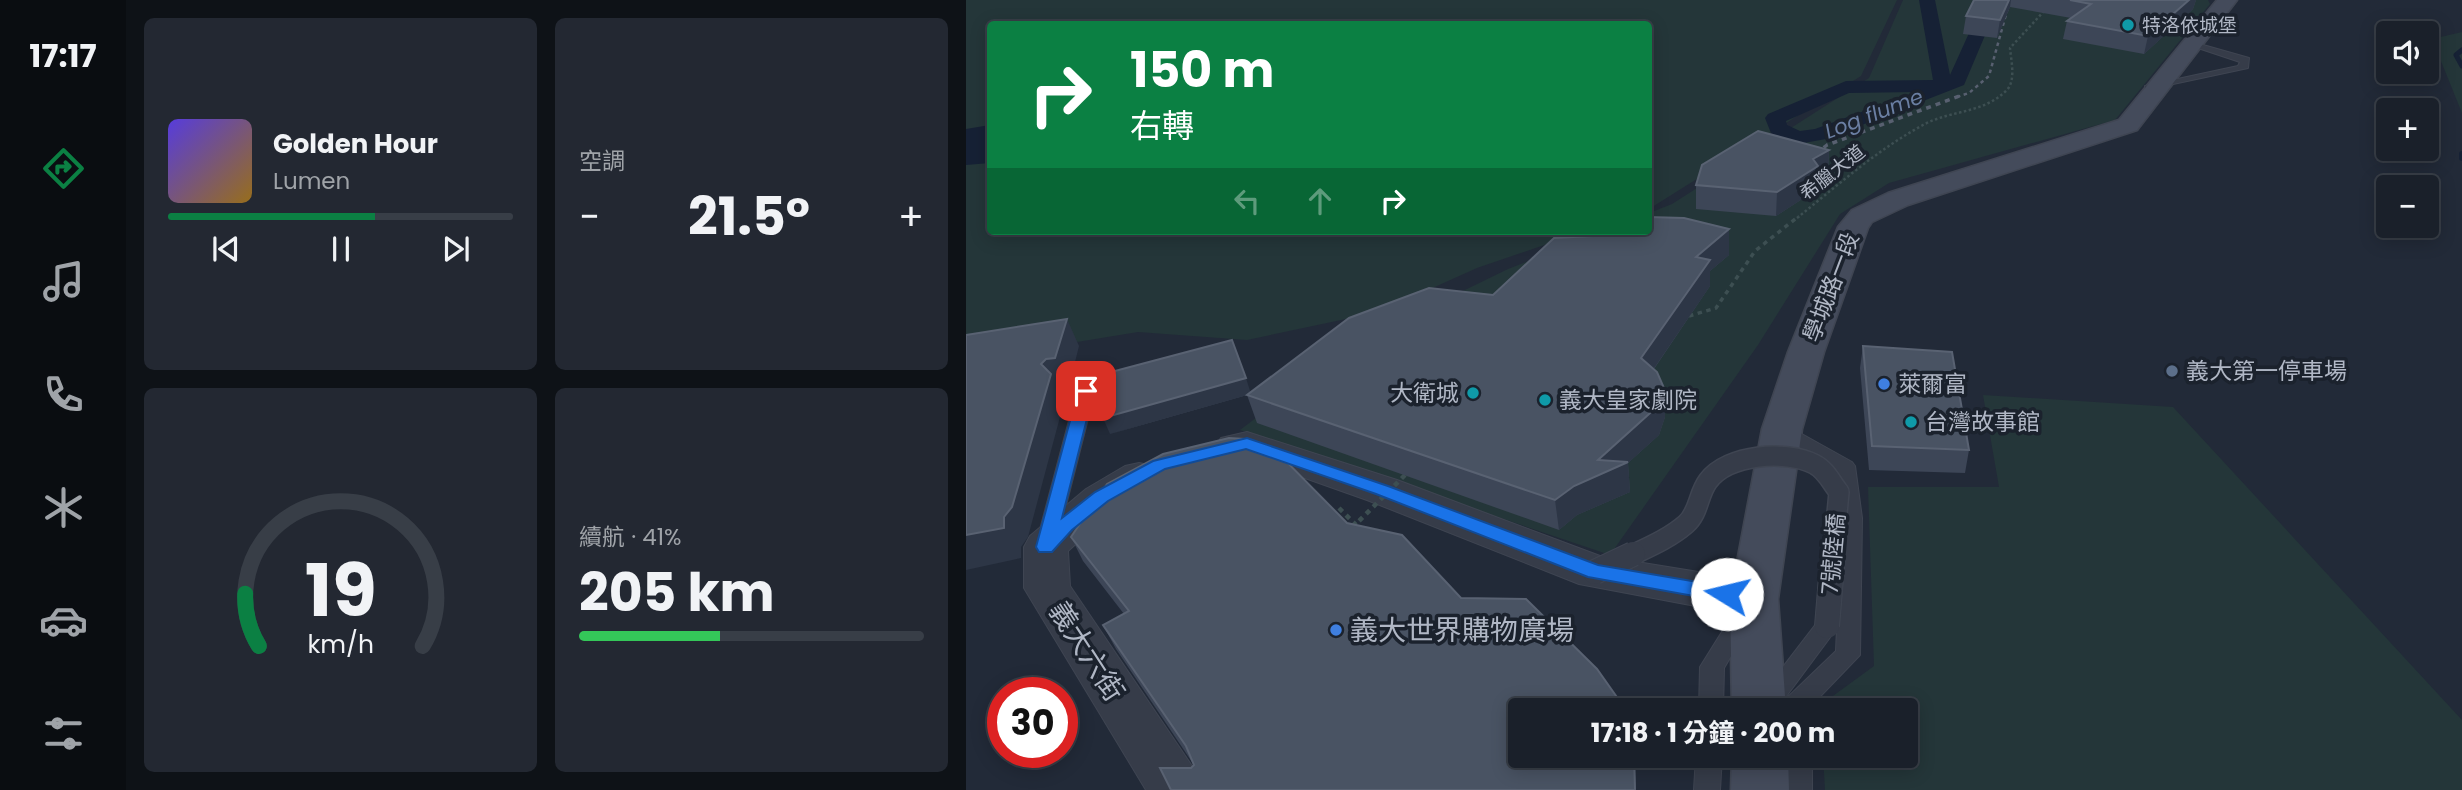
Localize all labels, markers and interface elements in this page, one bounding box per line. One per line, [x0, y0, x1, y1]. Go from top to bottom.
place label: 特洛依城堡 [2142, 12, 2237, 39]
marker: 特洛依城堡 [2120, 17, 2136, 33]
map controls [2376, 21, 2439, 238]
button: sound [2376, 21, 2439, 84]
text: 17:17 [29, 33, 97, 78]
text: 150 m [1130, 36, 1275, 104]
icon: right [1015, 49, 1106, 140]
water label: Log flume [1820, 82, 1927, 146]
button: + [2376, 98, 2439, 161]
text: 右轉 [1130, 103, 1194, 148]
text: Golden Hour [273, 126, 438, 162]
street label: 希臘大道 [1794, 138, 1871, 206]
icon: directions [39, 144, 88, 193]
text: 空調 [579, 145, 625, 177]
text: Lumen [273, 165, 350, 197]
button: − [2376, 175, 2439, 238]
text: 21.5° [688, 180, 810, 253]
icon: left [1228, 182, 1266, 220]
icon: ahead [1301, 182, 1339, 220]
icon: right [1374, 182, 1412, 220]
text: − [579, 190, 600, 243]
text: + [898, 190, 924, 243]
street label: 學城路一段 [1795, 228, 1867, 346]
icon: previous [207, 230, 245, 268]
icon: pause [322, 230, 360, 268]
icon: next [437, 230, 475, 268]
icon: music [39, 257, 88, 306]
place label: 義大第一停車場 [2186, 355, 2347, 387]
pin [1056, 361, 1116, 421]
marker: 義大第一停車場 [2164, 363, 2180, 379]
place label: 萊爾富 [1898, 368, 1967, 400]
icon: phone [39, 370, 88, 419]
icon: arrive [1067, 372, 1105, 410]
marker: 萊爾富 [1876, 376, 1892, 392]
place label: 大衛城 [1390, 377, 1459, 409]
place label: 義大皇家劇院 [1559, 384, 1697, 416]
marker: 大衛城 [1465, 385, 1481, 401]
marker: 義大皇家劇院 [1537, 392, 1553, 408]
place label: 台灣故事館 [1925, 406, 2040, 438]
marker: 台灣故事館 [1903, 414, 1919, 430]
icon: climate [39, 483, 88, 532]
street label: 7號陸橋 [1814, 512, 1852, 596]
text: 續航 · 41% [579, 521, 681, 553]
text: 19 [304, 540, 377, 641]
text: 205 km [579, 556, 775, 629]
position arrow [1690, 557, 1764, 631]
street label: 義大六街 [1040, 594, 1133, 709]
icon: car [39, 596, 88, 645]
place label: 義大世界購物廣場 [1350, 611, 1574, 650]
marker: 義大世界購物廣場 [1328, 622, 1344, 638]
text: km/h [307, 627, 374, 662]
speed limit sign: 30 [987, 677, 1078, 768]
icon: filters [39, 709, 88, 758]
text: 17:18 · 1 分鐘 · 200 m [1591, 715, 1835, 751]

